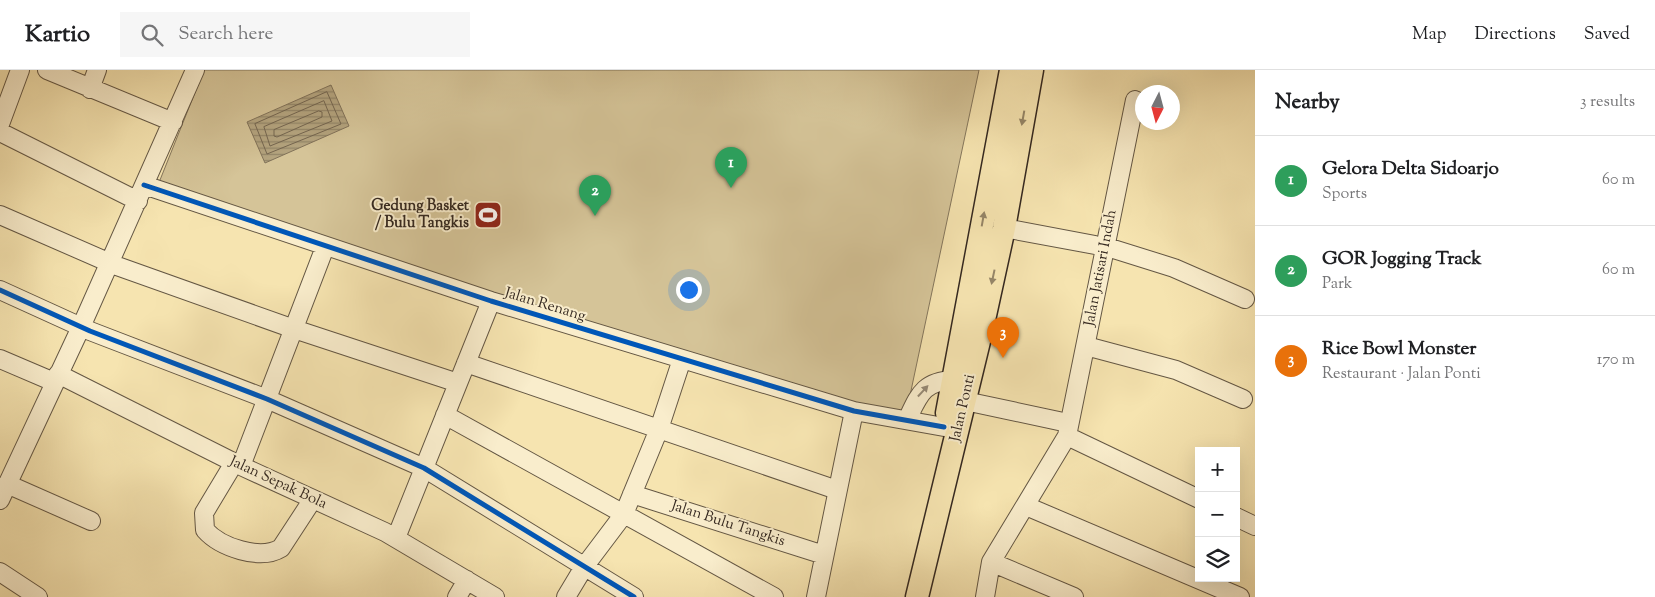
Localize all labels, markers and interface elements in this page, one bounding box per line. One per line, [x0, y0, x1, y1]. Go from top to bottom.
search box [120, 12, 470, 57]
text: Kartio [25, 18, 90, 52]
icon: search [138, 21, 166, 49]
text: Search here [178, 21, 273, 48]
text: Map [1412, 22, 1447, 48]
text: Directions [1475, 22, 1556, 48]
text: Saved [1584, 22, 1630, 48]
north arrow [1135, 85, 1180, 130]
text: Nearby [1275, 88, 1340, 118]
text: 3 results [1580, 91, 1635, 114]
one-way arrow [1019, 110, 1027, 126]
pin: 1 [715, 147, 747, 188]
text: Gelora Delta Sidoarjo [1322, 156, 1499, 183]
text: 1 [1288, 169, 1294, 192]
text: 60 m [1602, 169, 1635, 192]
pin: 2 [579, 175, 611, 216]
text: Sports [1322, 183, 1367, 206]
place label: Gedung Basket / Bulu Tangkis [371, 196, 470, 234]
sports icon: Gedung Basket / Bulu Tangkis [473, 200, 503, 230]
street label: Jalan Jatisari Indah [1079, 208, 1123, 329]
one-way arrow [980, 210, 988, 226]
text: GOR Jogging Track [1322, 246, 1482, 273]
text: 2 [1287, 259, 1295, 282]
text: 60 m [1602, 259, 1635, 282]
one-way arrow [989, 270, 997, 285]
text: Park [1322, 273, 1353, 296]
your location [676, 277, 702, 303]
street label: Jalan Renang [501, 282, 588, 327]
pin: 3 [987, 317, 1019, 358]
text: Rice Bowl Monster [1322, 336, 1476, 363]
text: 3 [1288, 349, 1294, 372]
text: 170 m [1597, 349, 1635, 372]
text: Restaurant · Jalan Ponti [1322, 363, 1481, 386]
street label: Jalan Ponti [945, 372, 981, 445]
one-way arrow [918, 385, 929, 397]
map controls [1195, 447, 1240, 582]
button: + [1195, 447, 1240, 492]
street label: Jalan Sepak Bola [225, 451, 330, 515]
button: − [1195, 492, 1240, 537]
street label: Jalan Bulu Tangkis [667, 495, 788, 552]
button: layers [1195, 537, 1240, 582]

